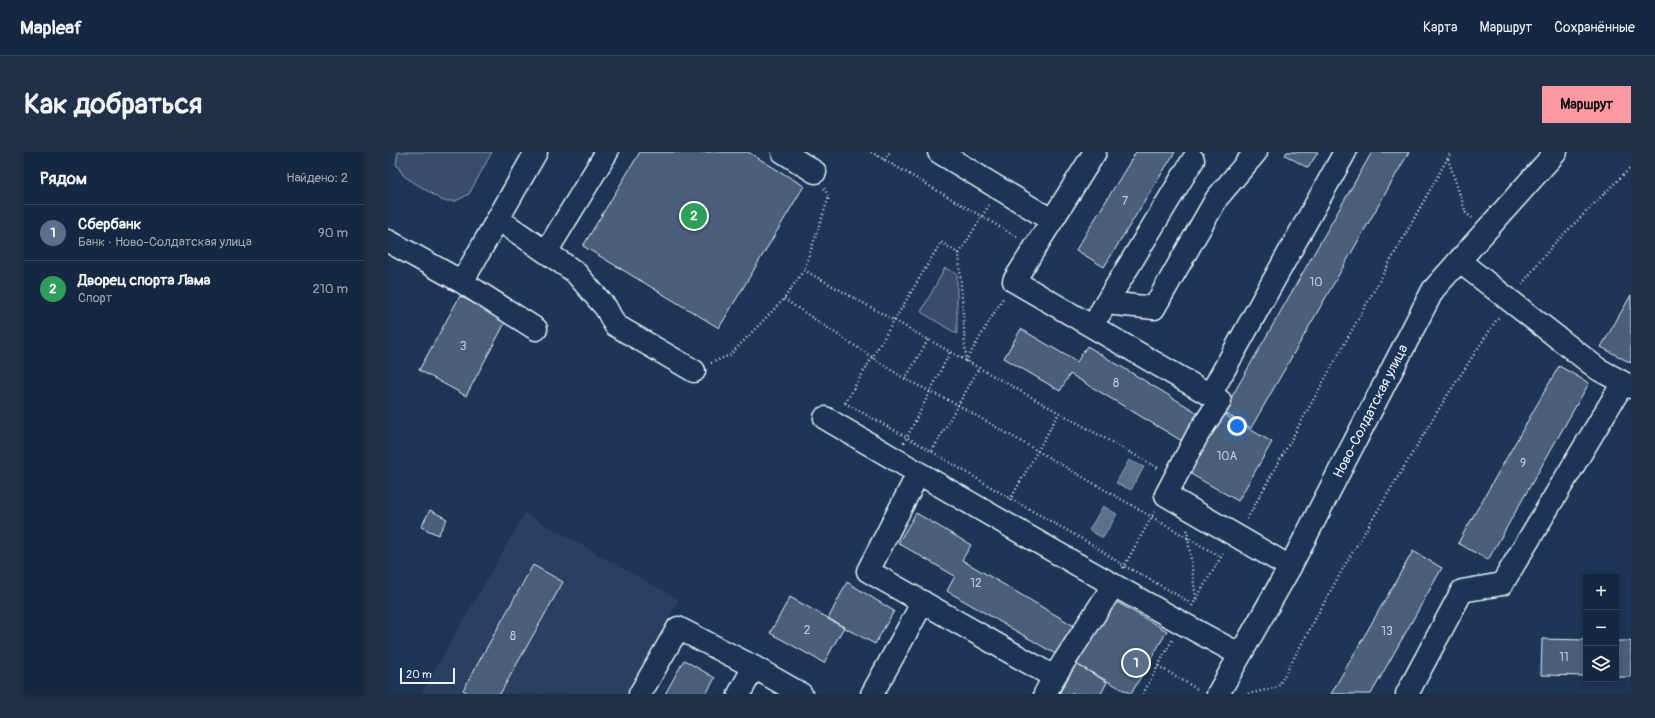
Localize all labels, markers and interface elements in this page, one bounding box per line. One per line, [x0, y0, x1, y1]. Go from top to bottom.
text: Mapleaf [20, 16, 82, 40]
text: Карта [1423, 19, 1458, 36]
text: Маршрут [1480, 19, 1532, 36]
text: Сохранённые [1554, 19, 1635, 36]
button: Маршрут [1542, 86, 1631, 123]
text: Как добраться [24, 87, 202, 122]
text: Рядом [40, 168, 87, 189]
text: Найдено: 2 [286, 170, 348, 186]
house number: 7 [1122, 194, 1129, 209]
pin: 2 [681, 201, 707, 231]
text: Сбербанк [78, 215, 141, 234]
text: 1 [50, 225, 56, 241]
text: 90 m [318, 225, 348, 241]
text: Банк · Ново-Солдатская улица [78, 234, 252, 250]
text: Дворец спорта Лама [78, 271, 211, 290]
house number: 10 [1310, 275, 1322, 290]
text: 2 [49, 281, 57, 297]
text: 210 m [312, 281, 348, 297]
text: Спорт [78, 290, 112, 306]
house number: 3 [460, 339, 467, 354]
street label: Ново-Солдатская улица [1329, 342, 1412, 481]
house number: 8 [1113, 376, 1119, 391]
your location [1227, 416, 1247, 436]
house number: 10А [1217, 449, 1238, 464]
house number: 9 [1520, 456, 1526, 471]
map controls [1583, 574, 1619, 682]
button: + [1583, 574, 1619, 610]
house number: 12 [970, 576, 982, 591]
button: − [1583, 610, 1619, 646]
house number: 2 [804, 623, 811, 638]
house number: 13 [1381, 624, 1393, 639]
house number: 8 [510, 629, 516, 644]
button: layers [1583, 646, 1619, 682]
pin: 1 [1123, 648, 1149, 678]
house number: 11 [1559, 650, 1569, 665]
scale bar [400, 666, 455, 685]
text: 20 m [406, 668, 432, 681]

